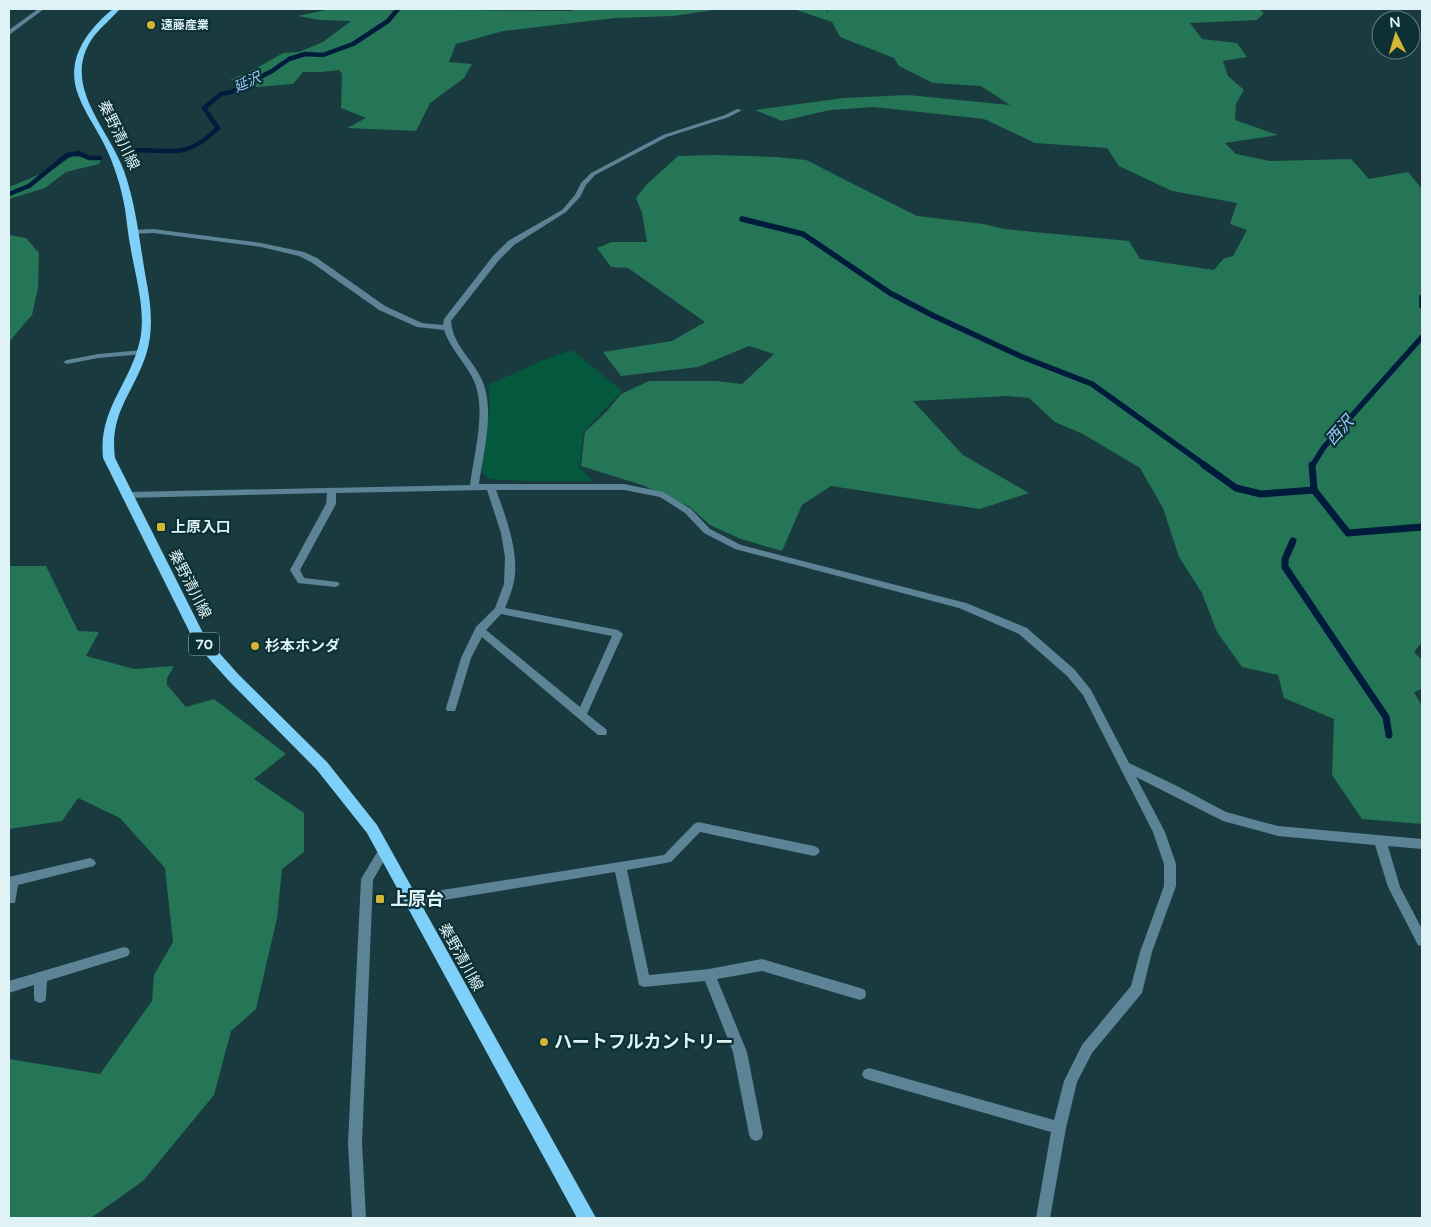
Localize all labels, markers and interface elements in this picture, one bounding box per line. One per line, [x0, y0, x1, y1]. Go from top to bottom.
north arrow [1371, 10, 1421, 60]
text: N [1389, 14, 1401, 32]
place label: 遠藤産業 [161, 18, 209, 32]
marker: 遠藤産業 [145, 19, 157, 31]
water label: 延沢 [231, 68, 265, 96]
street label: 秦野清川線 [94, 97, 144, 173]
water label: 西沢 [1322, 411, 1359, 449]
place label: 上原入口 [171, 518, 231, 536]
marker: 上原入口 [155, 521, 167, 533]
street label: 秦野清川線 [165, 546, 215, 622]
road number: 70 [189, 633, 219, 656]
place label: 杉本ホンダ [265, 637, 340, 655]
marker: 杉本ホンダ [249, 640, 261, 652]
place label: 上原台 [390, 888, 444, 910]
marker: 上原台 [374, 893, 386, 905]
street label: 秦野清川線 [435, 920, 487, 994]
place label: ハートフルカントリー [554, 1031, 733, 1053]
marker: ハートフルカントリー [538, 1036, 550, 1048]

